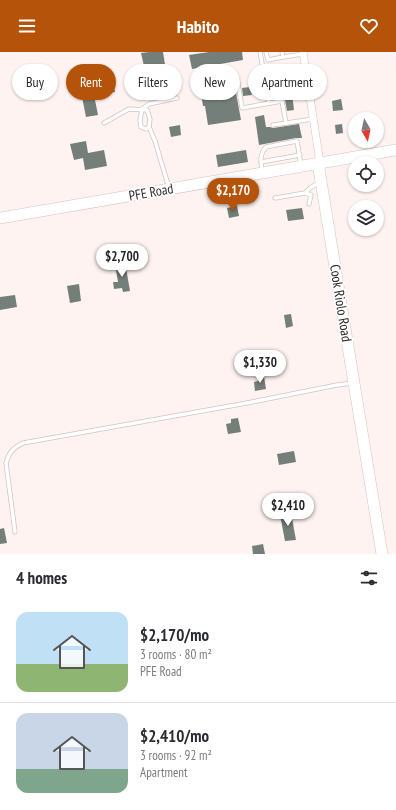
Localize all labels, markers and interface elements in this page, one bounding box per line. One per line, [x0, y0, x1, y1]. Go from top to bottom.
icon: menu [16, 15, 38, 37]
text: Habito [177, 15, 219, 38]
icon: heart [358, 15, 380, 37]
chip: Buy [12, 64, 58, 100]
chip: Rent [66, 64, 116, 100]
chip: Filters [124, 64, 182, 100]
chip: New [190, 64, 240, 100]
chip: Apartment [248, 64, 327, 100]
north arrow [348, 112, 384, 148]
map controls [348, 112, 384, 236]
button: locate [348, 156, 384, 192]
pin: $2,170 [200, 178, 266, 212]
street label: PFE Road [127, 179, 175, 205]
text: $2,170 [216, 182, 250, 199]
button: layers [348, 200, 384, 236]
pin: $2,700 [89, 244, 155, 278]
text: $2,700 [105, 248, 139, 265]
street label: Cook Riolo Road [326, 263, 356, 343]
pin: $1,330 [227, 350, 293, 384]
text: $1,330 [243, 354, 277, 371]
pin: $2,410 [255, 493, 321, 527]
text: $2,410 [271, 497, 305, 514]
text: 4 homes [16, 567, 67, 589]
icon: filters [358, 567, 380, 589]
text: $2,170/mo [140, 624, 209, 646]
icon: home [48, 628, 96, 676]
text: 3 rooms · 80 m² [140, 646, 212, 663]
text: PFE Road [140, 663, 182, 680]
text: $2,410/mo [140, 725, 209, 747]
icon: home [48, 729, 96, 777]
text: 3 rooms · 92 m² [140, 747, 212, 764]
text: Apartment [140, 764, 188, 781]

